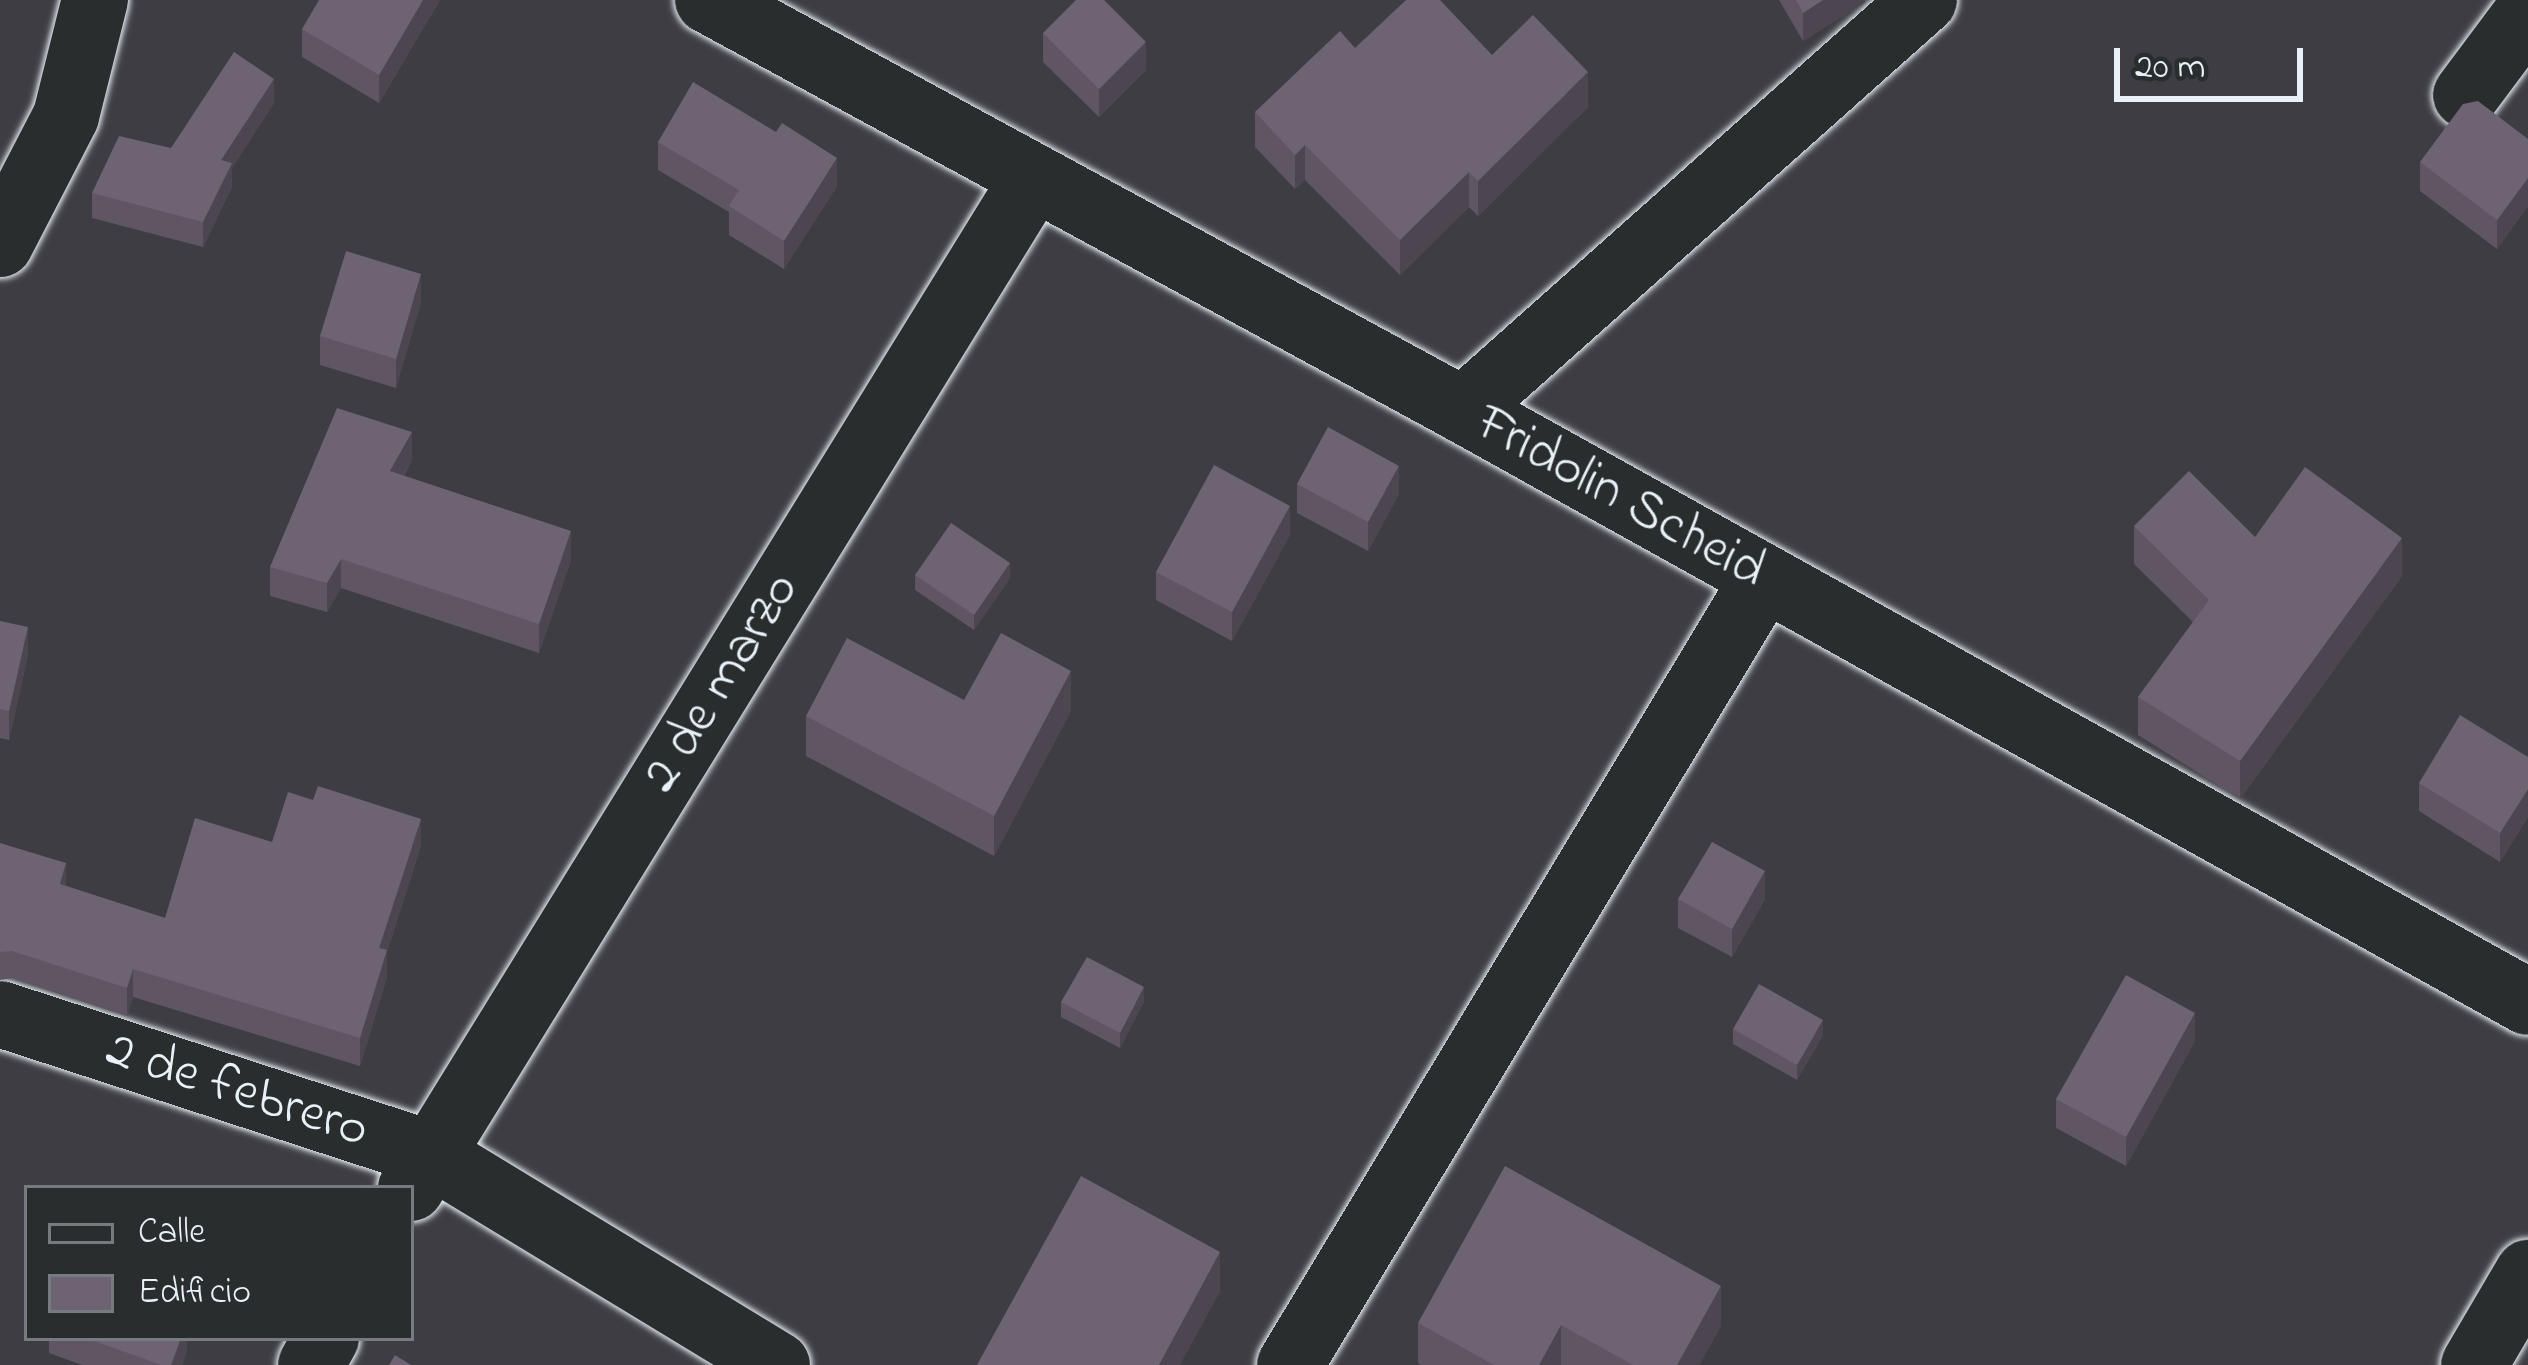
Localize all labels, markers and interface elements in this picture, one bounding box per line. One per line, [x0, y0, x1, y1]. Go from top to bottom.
scale bar [2120, 24, 2309, 98]
text: 20 m [2135, 42, 2205, 95]
street label: Fridolin Scheid [1464, 392, 1776, 604]
street label: 2 de marzo [629, 561, 815, 805]
street label: 2 de febrero [98, 1018, 376, 1164]
legend [24, 1185, 414, 1341]
text: Calle [138, 1207, 205, 1260]
text: Edificio [138, 1267, 251, 1320]

